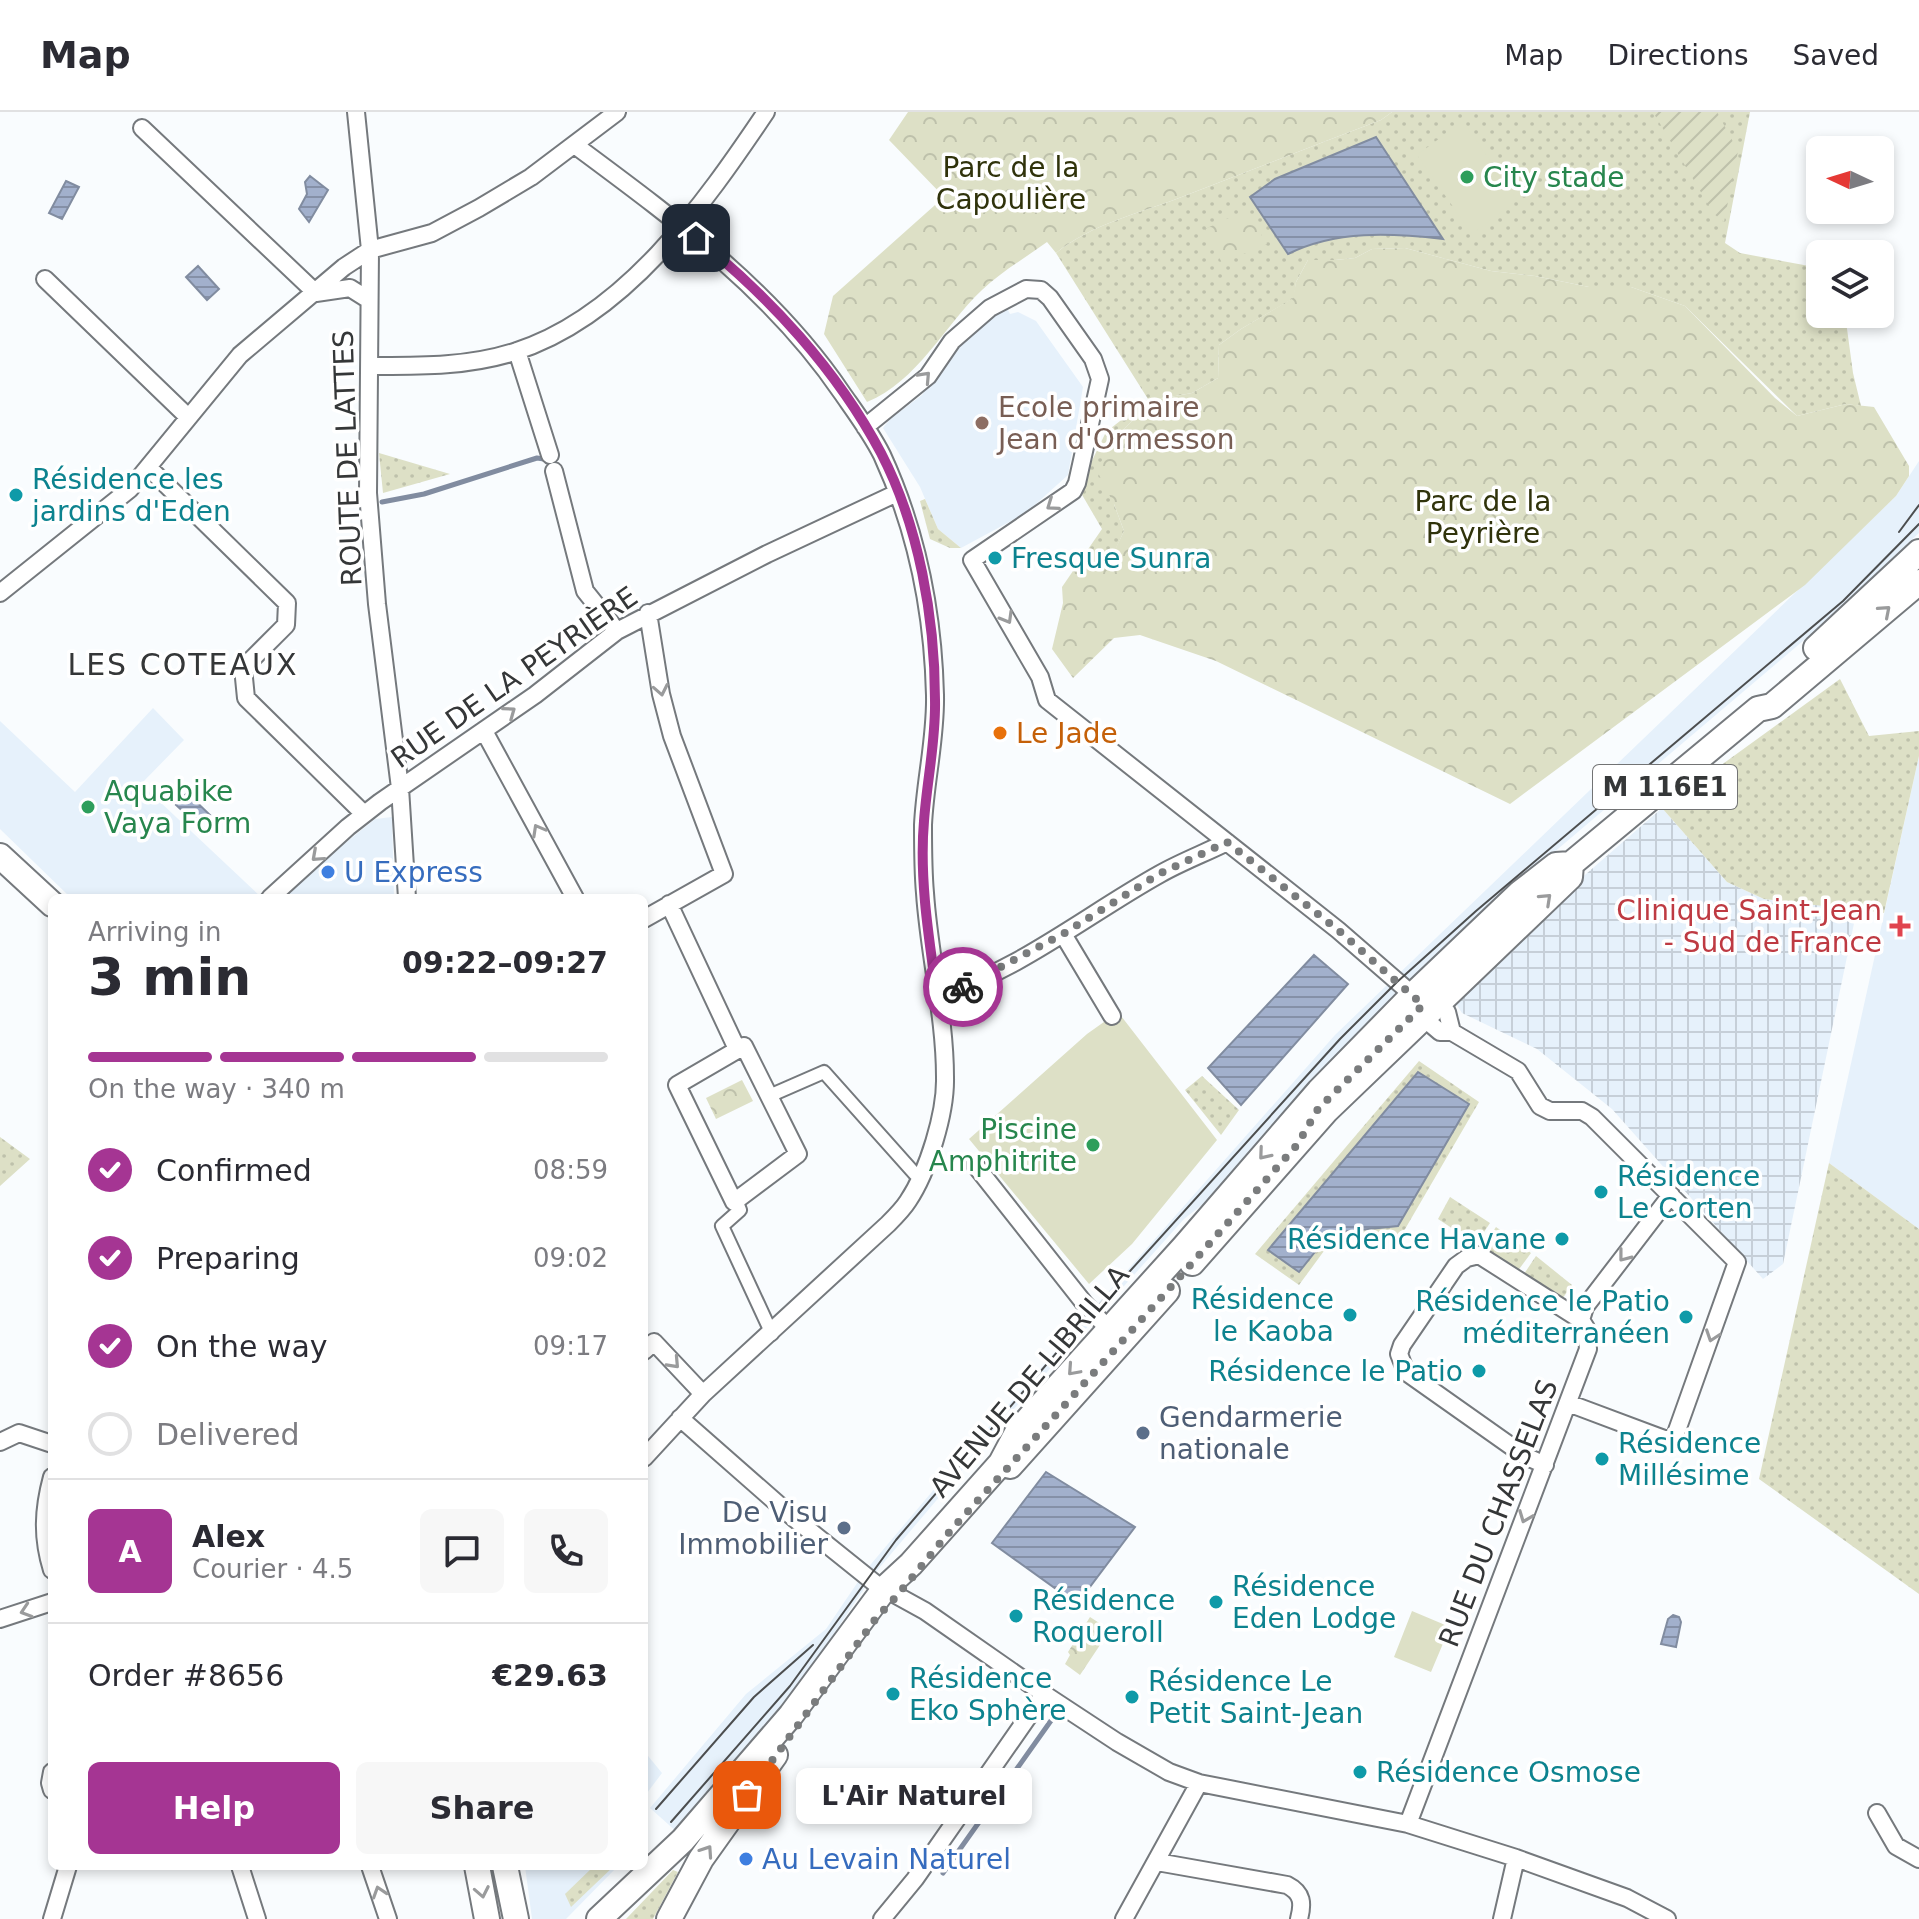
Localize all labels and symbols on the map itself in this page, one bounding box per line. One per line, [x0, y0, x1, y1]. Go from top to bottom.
north arrow [1806, 136, 1894, 224]
park label: Parc de la Capoulière [936, 151, 1086, 216]
place label: City stade [1483, 161, 1625, 194]
marker: City stade [1458, 168, 1476, 186]
pin [662, 204, 730, 272]
street label: ROUTE DE LATTES [327, 329, 368, 587]
one-way arrow [915, 372, 930, 386]
place label: Ecole primaire Jean d'Ormesson [996, 391, 1234, 456]
marker: Ecole primaire Jean d'Ormesson [973, 414, 991, 432]
place label: Résidence les jardins d'Eden [31, 463, 231, 528]
park label: Parc de la Peyrière [1415, 485, 1551, 550]
marker: Résidence les jardins d'Eden [7, 486, 25, 504]
one-way arrow [1047, 495, 1061, 510]
place label: Fresque Sunra [1011, 542, 1211, 575]
marker: Fresque Sunra [986, 549, 1004, 567]
street label: RUE DE LA PEYRIÈRE [384, 579, 644, 775]
one-way arrow [1875, 606, 1890, 621]
one-way arrow [997, 610, 1012, 624]
district label: LES COTEAUX [67, 647, 299, 682]
one-way arrow [651, 683, 668, 697]
one-way arrow [502, 707, 516, 722]
place label: Le Jade [1016, 717, 1118, 750]
marker: Le Jade [991, 724, 1009, 742]
road number: M 116E1 [1593, 765, 1737, 809]
place label: Aquabike Vaya Form [104, 775, 251, 840]
marker: Aquabike Vaya Form [79, 798, 97, 816]
one-way arrow [532, 823, 547, 838]
one-way arrow [311, 846, 326, 860]
place label: U Express [344, 856, 483, 889]
marker: U Express [319, 863, 337, 881]
one-way arrow [1537, 894, 1552, 908]
place label: Clinique Saint-Jean - Sud de France [1616, 894, 1882, 959]
marker: Clinique Saint-Jean - Sud de France [1889, 915, 1911, 937]
courier [923, 947, 1003, 1027]
place label: Piscine Amphitrite [929, 1113, 1077, 1178]
marker: Piscine Amphitrite [1084, 1136, 1102, 1154]
one-way arrow [1259, 1145, 1274, 1159]
place label: Résidence Le Corten [1617, 1160, 1760, 1225]
marker: Résidence Le Corten [1592, 1183, 1610, 1201]
place label: Résidence Havane [1287, 1223, 1546, 1256]
marker: Résidence Havane [1553, 1230, 1571, 1248]
one-way arrow [1619, 1248, 1633, 1262]
street label: AVENUE DE LIBRILLA [923, 1259, 1136, 1504]
place label: Résidence le Kaoba [1191, 1283, 1334, 1348]
place label: Résidence le Patio méditerranéen [1415, 1285, 1670, 1350]
marker: Résidence le Kaoba [1341, 1306, 1359, 1324]
marker: Résidence le Patio méditerranéen [1677, 1308, 1695, 1326]
one-way arrow [1705, 1328, 1721, 1342]
one-way arrow [664, 1354, 679, 1368]
place label: Résidence le Patio [1208, 1355, 1463, 1388]
one-way arrow [1068, 1360, 1082, 1375]
marker: Résidence le Patio [1470, 1362, 1488, 1380]
street label: RUE DU CHASSELAS [1432, 1375, 1565, 1652]
place label: Gendarmerie nationale [1159, 1401, 1343, 1466]
marker: Gendarmerie nationale [1134, 1424, 1152, 1442]
place label: Résidence Millésime [1618, 1427, 1761, 1492]
marker: Résidence Millésime [1593, 1450, 1611, 1468]
place label: De Visu Immobilier [678, 1496, 828, 1561]
one-way arrow [1518, 1509, 1534, 1523]
marker: De Visu Immobilier [835, 1519, 853, 1537]
place label: Résidence Eden Lodge [1232, 1570, 1396, 1635]
place label: Résidence Roqueroll [1032, 1584, 1175, 1649]
marker: Résidence Eden Lodge [1207, 1593, 1225, 1611]
one-way arrow [20, 1601, 34, 1617]
marker: Résidence Roqueroll [1007, 1607, 1025, 1625]
place label: Résidence Eko Sphère [909, 1662, 1067, 1727]
place label: Résidence Le Petit Saint-Jean [1148, 1665, 1363, 1730]
marker: Résidence Eko Sphère [884, 1685, 902, 1703]
marker: Résidence Le Petit Saint-Jean [1123, 1688, 1141, 1706]
place label: Résidence Osmose [1376, 1756, 1641, 1789]
pin [713, 1761, 781, 1829]
marker: Résidence Osmose [1351, 1763, 1369, 1781]
callout: L'Air Naturel [795, 1767, 1031, 1823]
place label: Au Levain Naturel [762, 1843, 1011, 1876]
one-way arrow [697, 1846, 712, 1860]
marker: Au Levain Naturel [737, 1850, 755, 1868]
one-way arrow [473, 1885, 490, 1899]
one-way arrow [373, 1886, 389, 1900]

